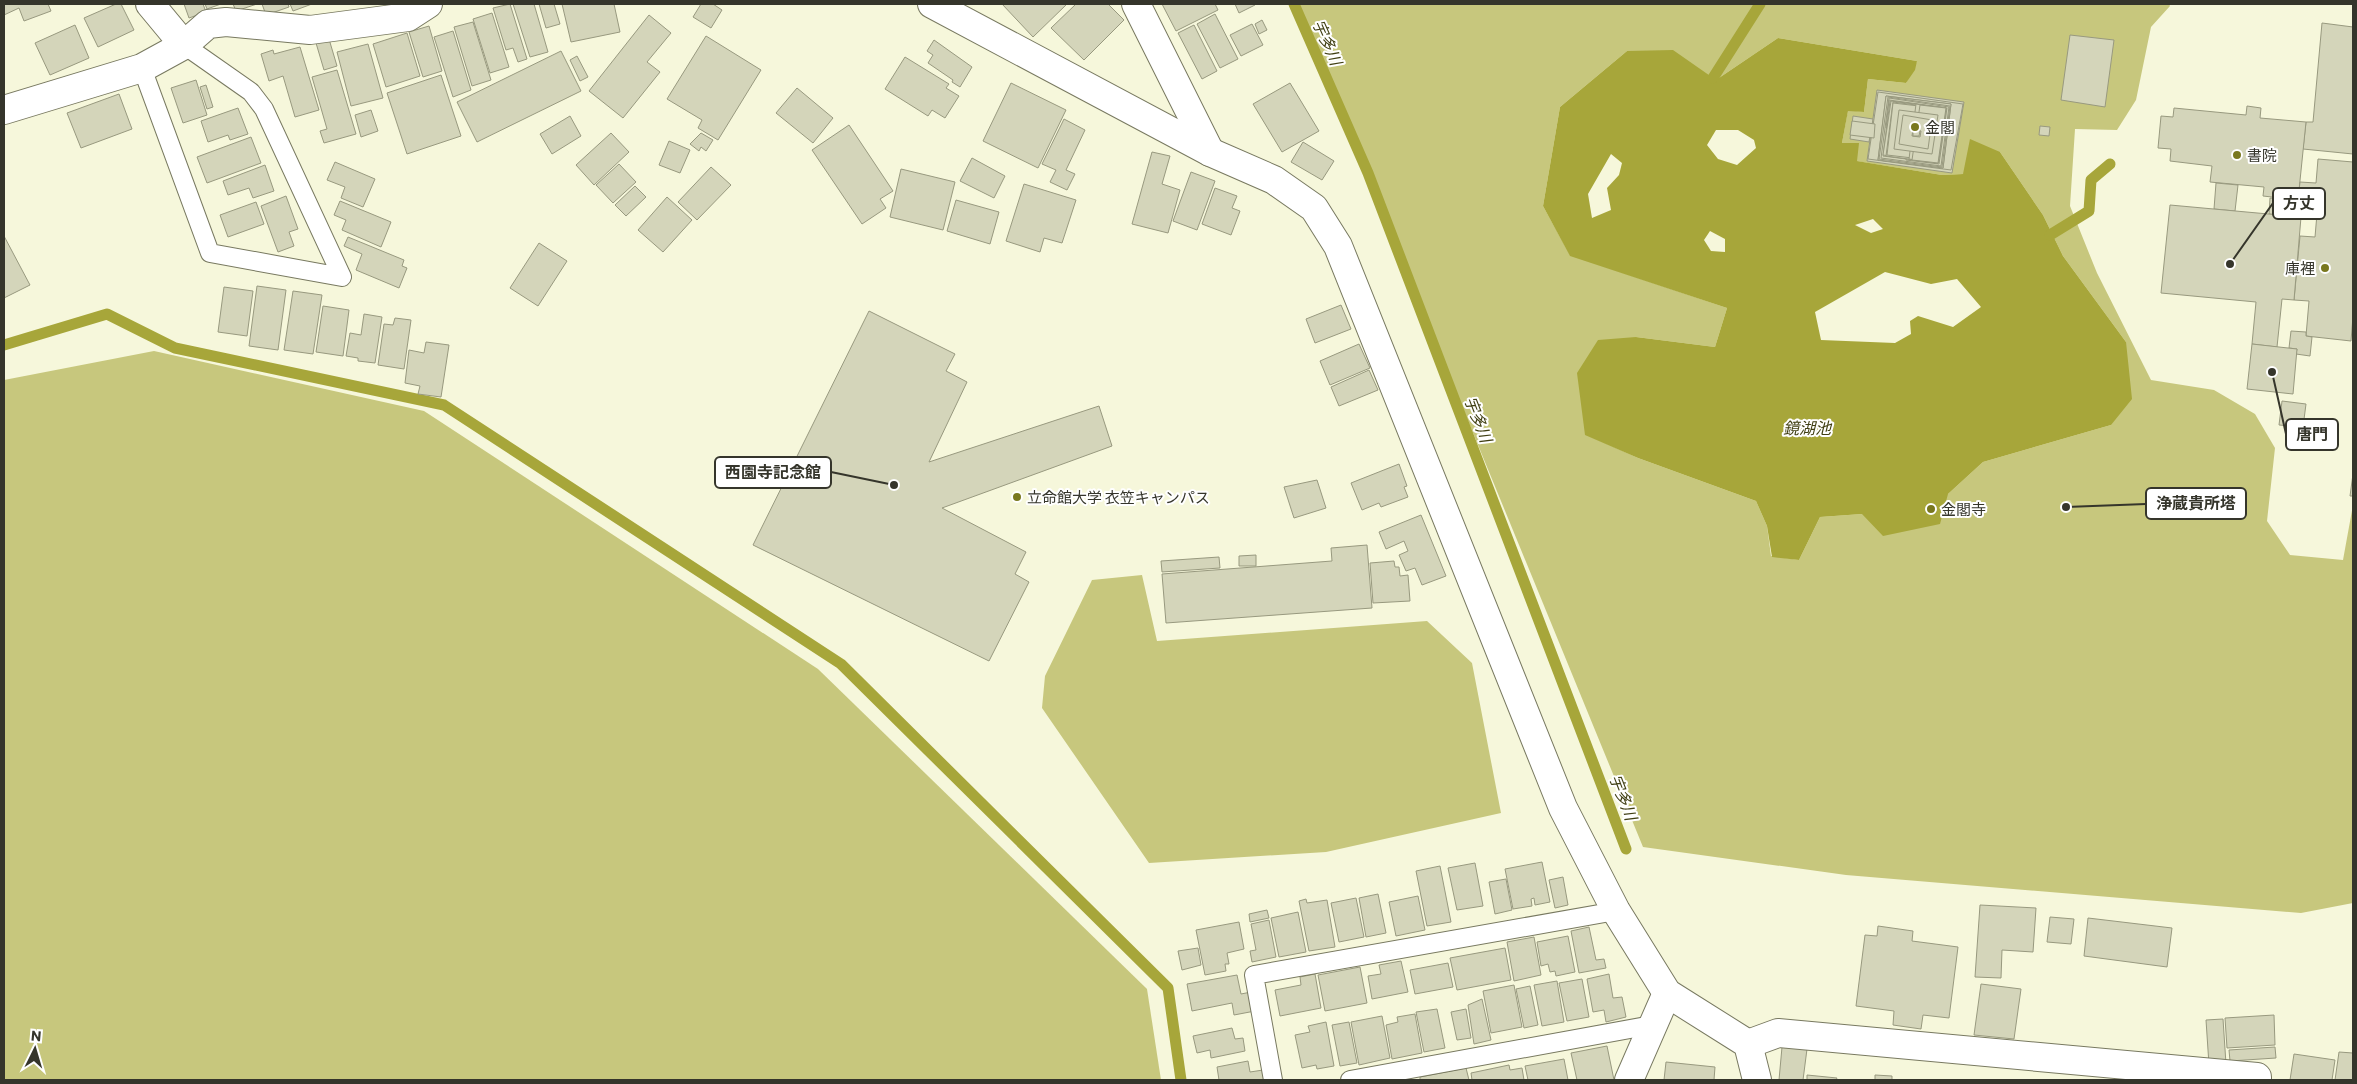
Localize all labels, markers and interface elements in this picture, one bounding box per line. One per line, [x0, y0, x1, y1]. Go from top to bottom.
water label: 宇多川 [1310, 16, 1347, 70]
place label: 金閣 [1925, 118, 1955, 136]
marker: 金閣 [1909, 121, 1921, 133]
place label: 書院 [2247, 146, 2277, 164]
marker: 書院 [2231, 149, 2243, 161]
callout: 方丈 [2273, 188, 2325, 219]
text: 方丈 [2283, 193, 2315, 212]
place label: 庫裡 [2285, 259, 2315, 277]
marker: 庫裡 [2319, 262, 2331, 274]
water label: 宇多川 [1462, 393, 1497, 447]
water label: 鏡湖池 [1783, 418, 1833, 437]
callout: 唐門 [2286, 419, 2338, 450]
text: 唐門 [2296, 424, 2328, 443]
callout: 西園寺記念館 [715, 457, 831, 488]
text: 西園寺記念館 [725, 462, 821, 481]
place label: 立命館大学 衣笠キャンパス [1027, 488, 1210, 506]
callout: 浄蔵貴所塔 [2146, 488, 2246, 519]
marker: 立命館大学 衣笠キャンパス [1011, 491, 1023, 503]
text: 浄蔵貴所塔 [2156, 493, 2236, 512]
place label: 金閣寺 [1941, 500, 1986, 518]
marker: 金閣寺 [1925, 503, 1937, 515]
water label: 宇多川 [1607, 771, 1642, 825]
north arrow [10, 1024, 60, 1074]
text: N [30, 1027, 42, 1044]

